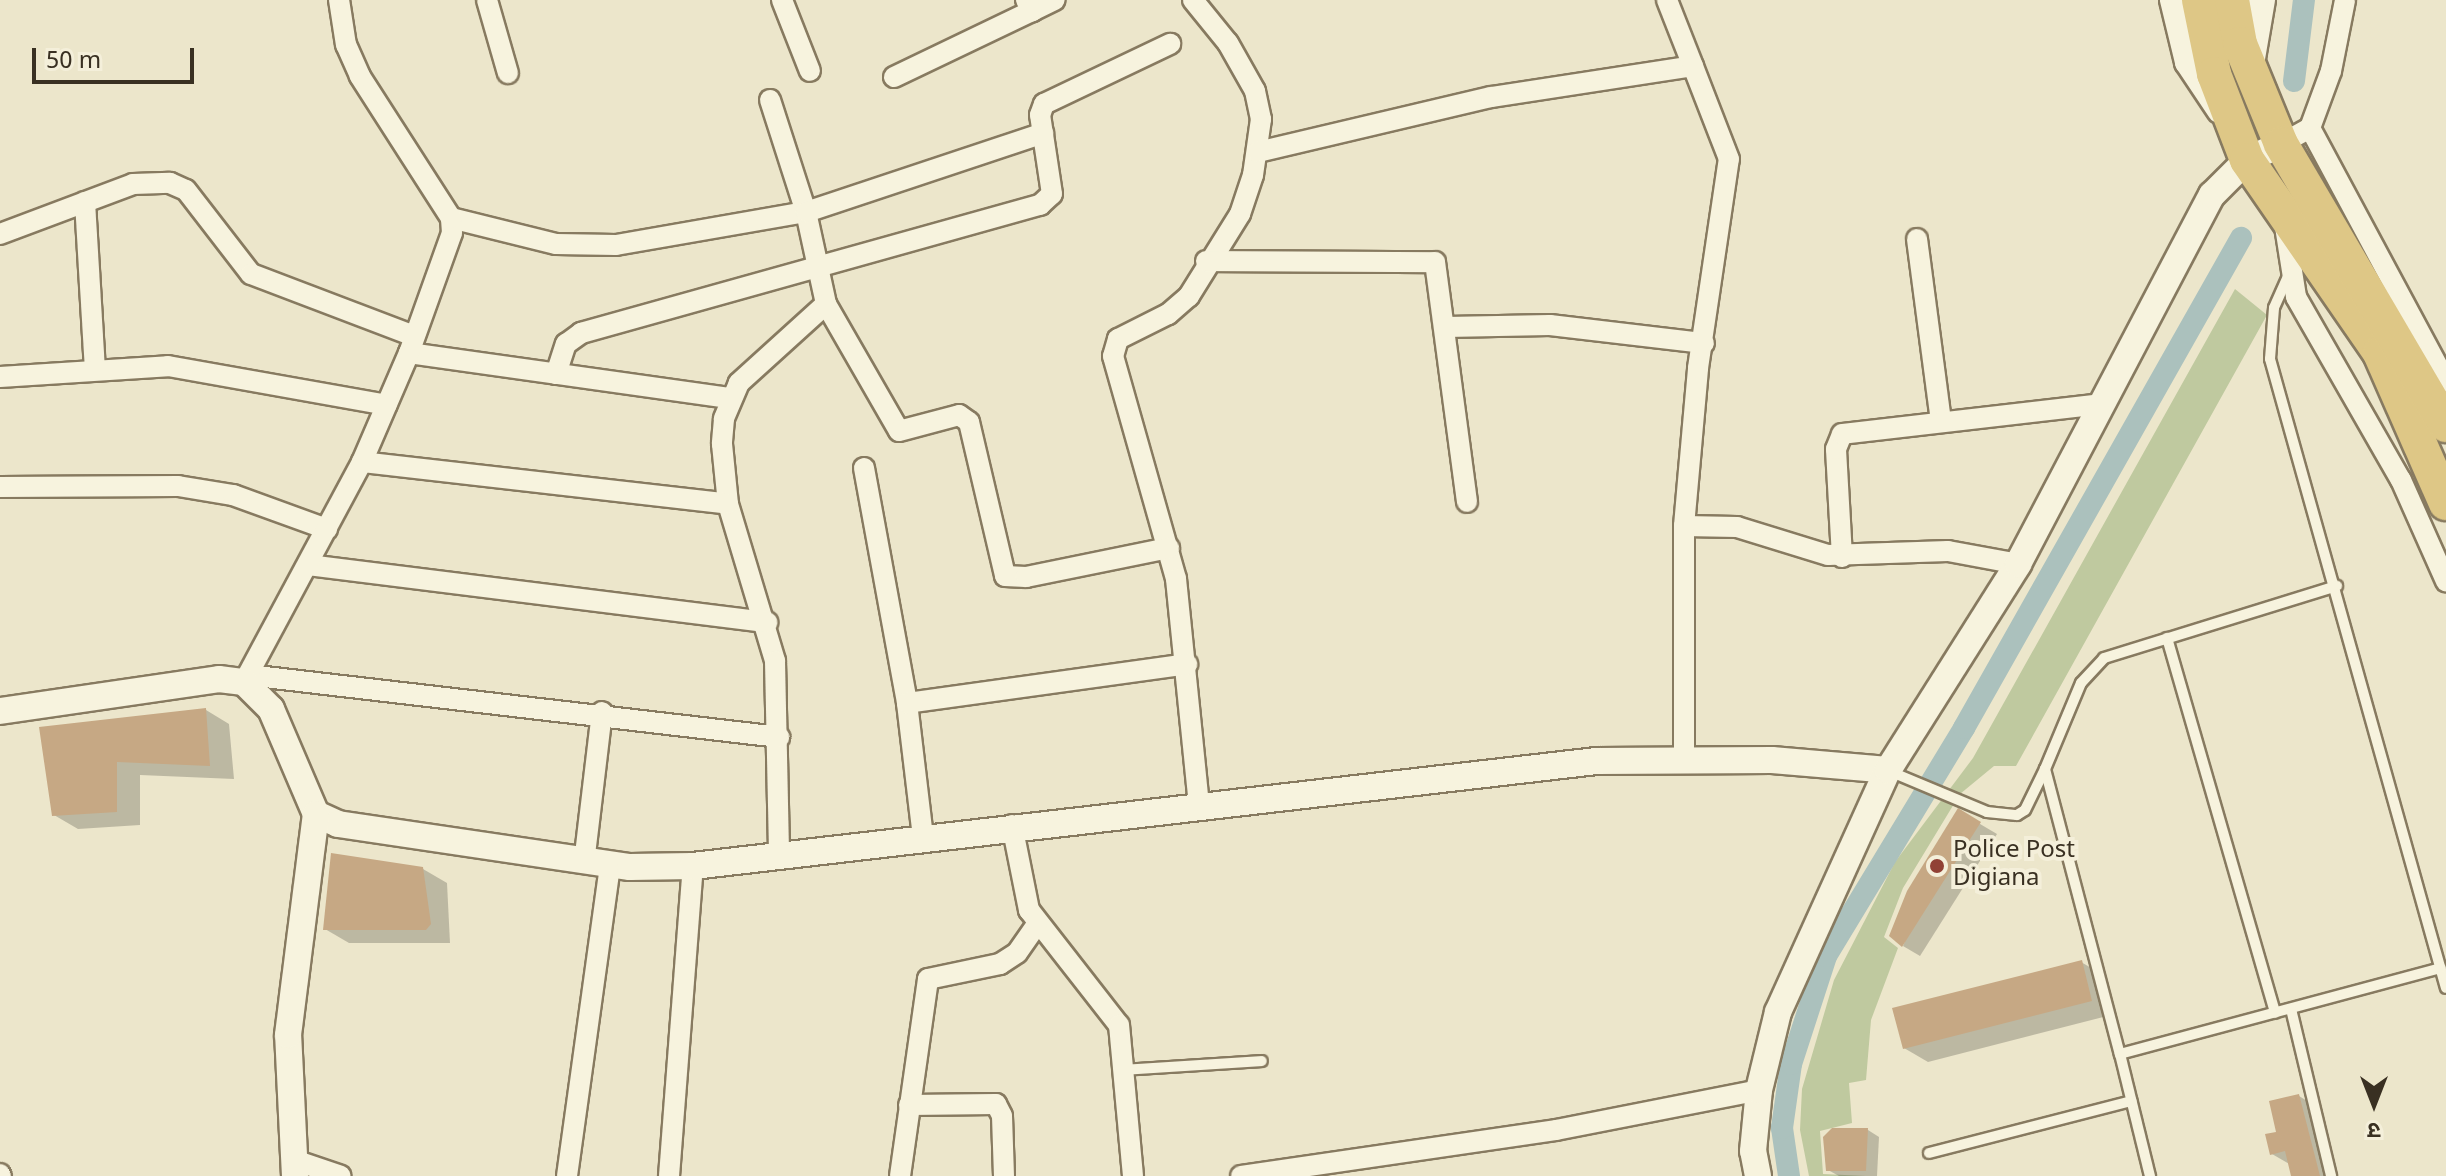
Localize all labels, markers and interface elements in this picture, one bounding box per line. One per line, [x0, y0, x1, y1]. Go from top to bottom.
scale bar [36, 32, 198, 82]
text: 50 m [46, 46, 101, 78]
place label: Police Post Digiana [1953, 838, 2075, 894]
marker: Police Post Digiana [1928, 857, 1946, 875]
north arrow [2334, 1064, 2414, 1144]
text: उ [2368, 1114, 2380, 1143]

